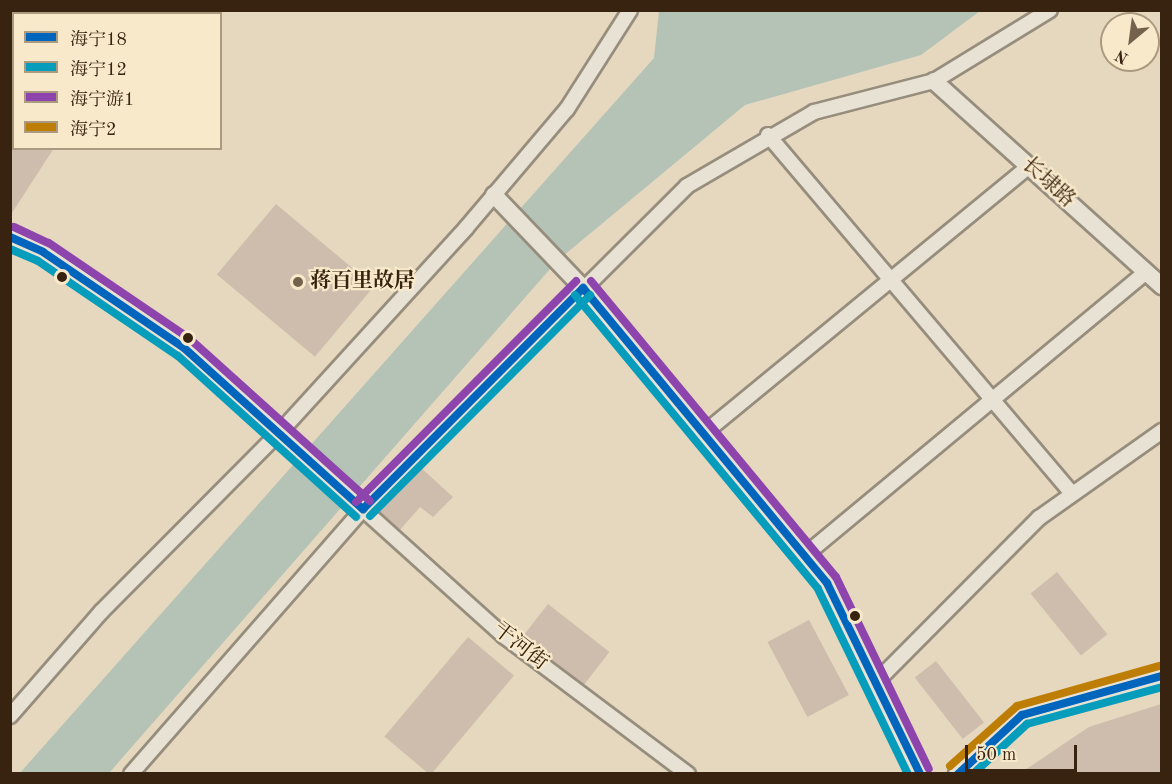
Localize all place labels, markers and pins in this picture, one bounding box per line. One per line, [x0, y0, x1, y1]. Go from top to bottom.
place label: 蒋百里故居 [310, 269, 415, 295]
unlabelled marker [56, 271, 68, 283]
marker: 蒋百里故居 [291, 275, 305, 289]
unlabelled marker [182, 332, 194, 344]
unlabelled marker [849, 610, 861, 622]

